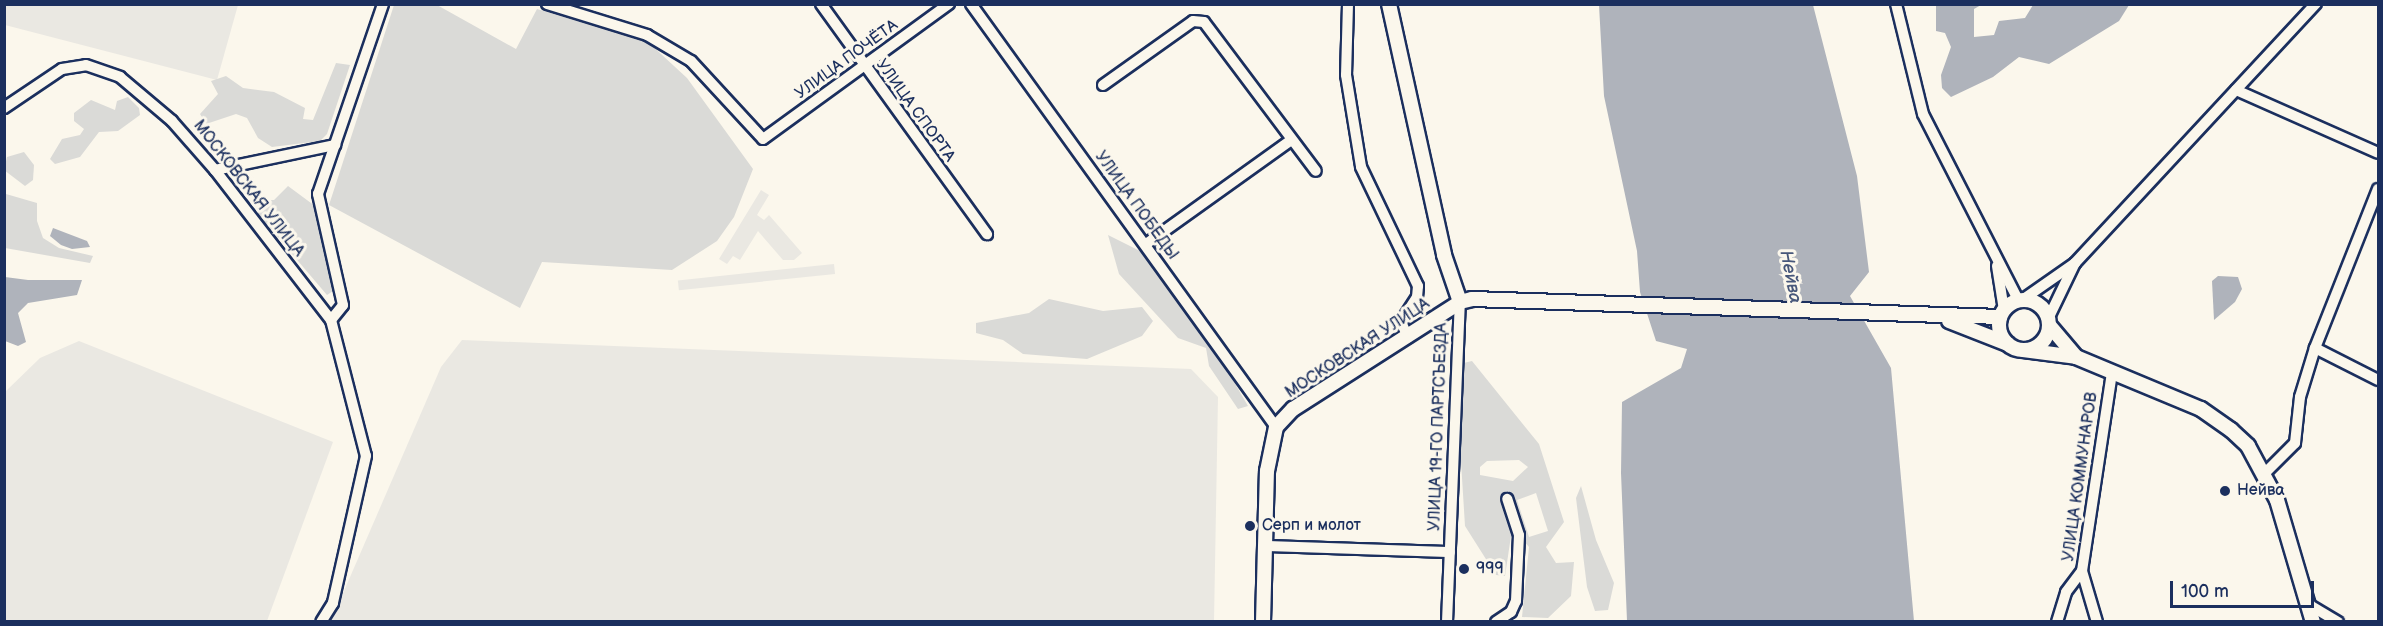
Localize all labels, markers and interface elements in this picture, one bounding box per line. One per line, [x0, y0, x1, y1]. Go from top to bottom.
street label: УЛИЦА ПОЧЁТА [792, 16, 902, 104]
street label: УЛИЦА СПОРТА [871, 56, 959, 166]
street label: МОСКОВСКАЯ УЛИЦА [189, 117, 307, 261]
street label: УЛИЦА ПОБЕДЫ [1090, 148, 1182, 264]
water label: Нейва [1774, 249, 1806, 305]
street label: МОСКОВСКАЯ УЛИЦА [1282, 295, 1434, 403]
street label: УЛИЦА 19-ГО ПАРТСЪЕЗДА [1426, 322, 1452, 532]
street label: УЛИЦА КОММУНАРОВ [2060, 391, 2102, 563]
place label: Нейва [2237, 481, 2285, 501]
marker: Нейва [2218, 484, 2232, 498]
place label: Серп и молот [1262, 516, 1361, 536]
marker: Серп и молот [1243, 519, 1257, 533]
place label: 999 [1476, 559, 1504, 579]
marker: 999 [1457, 562, 1471, 576]
scale bar [2173, 569, 2317, 607]
text: 100 m [2181, 581, 2229, 602]

